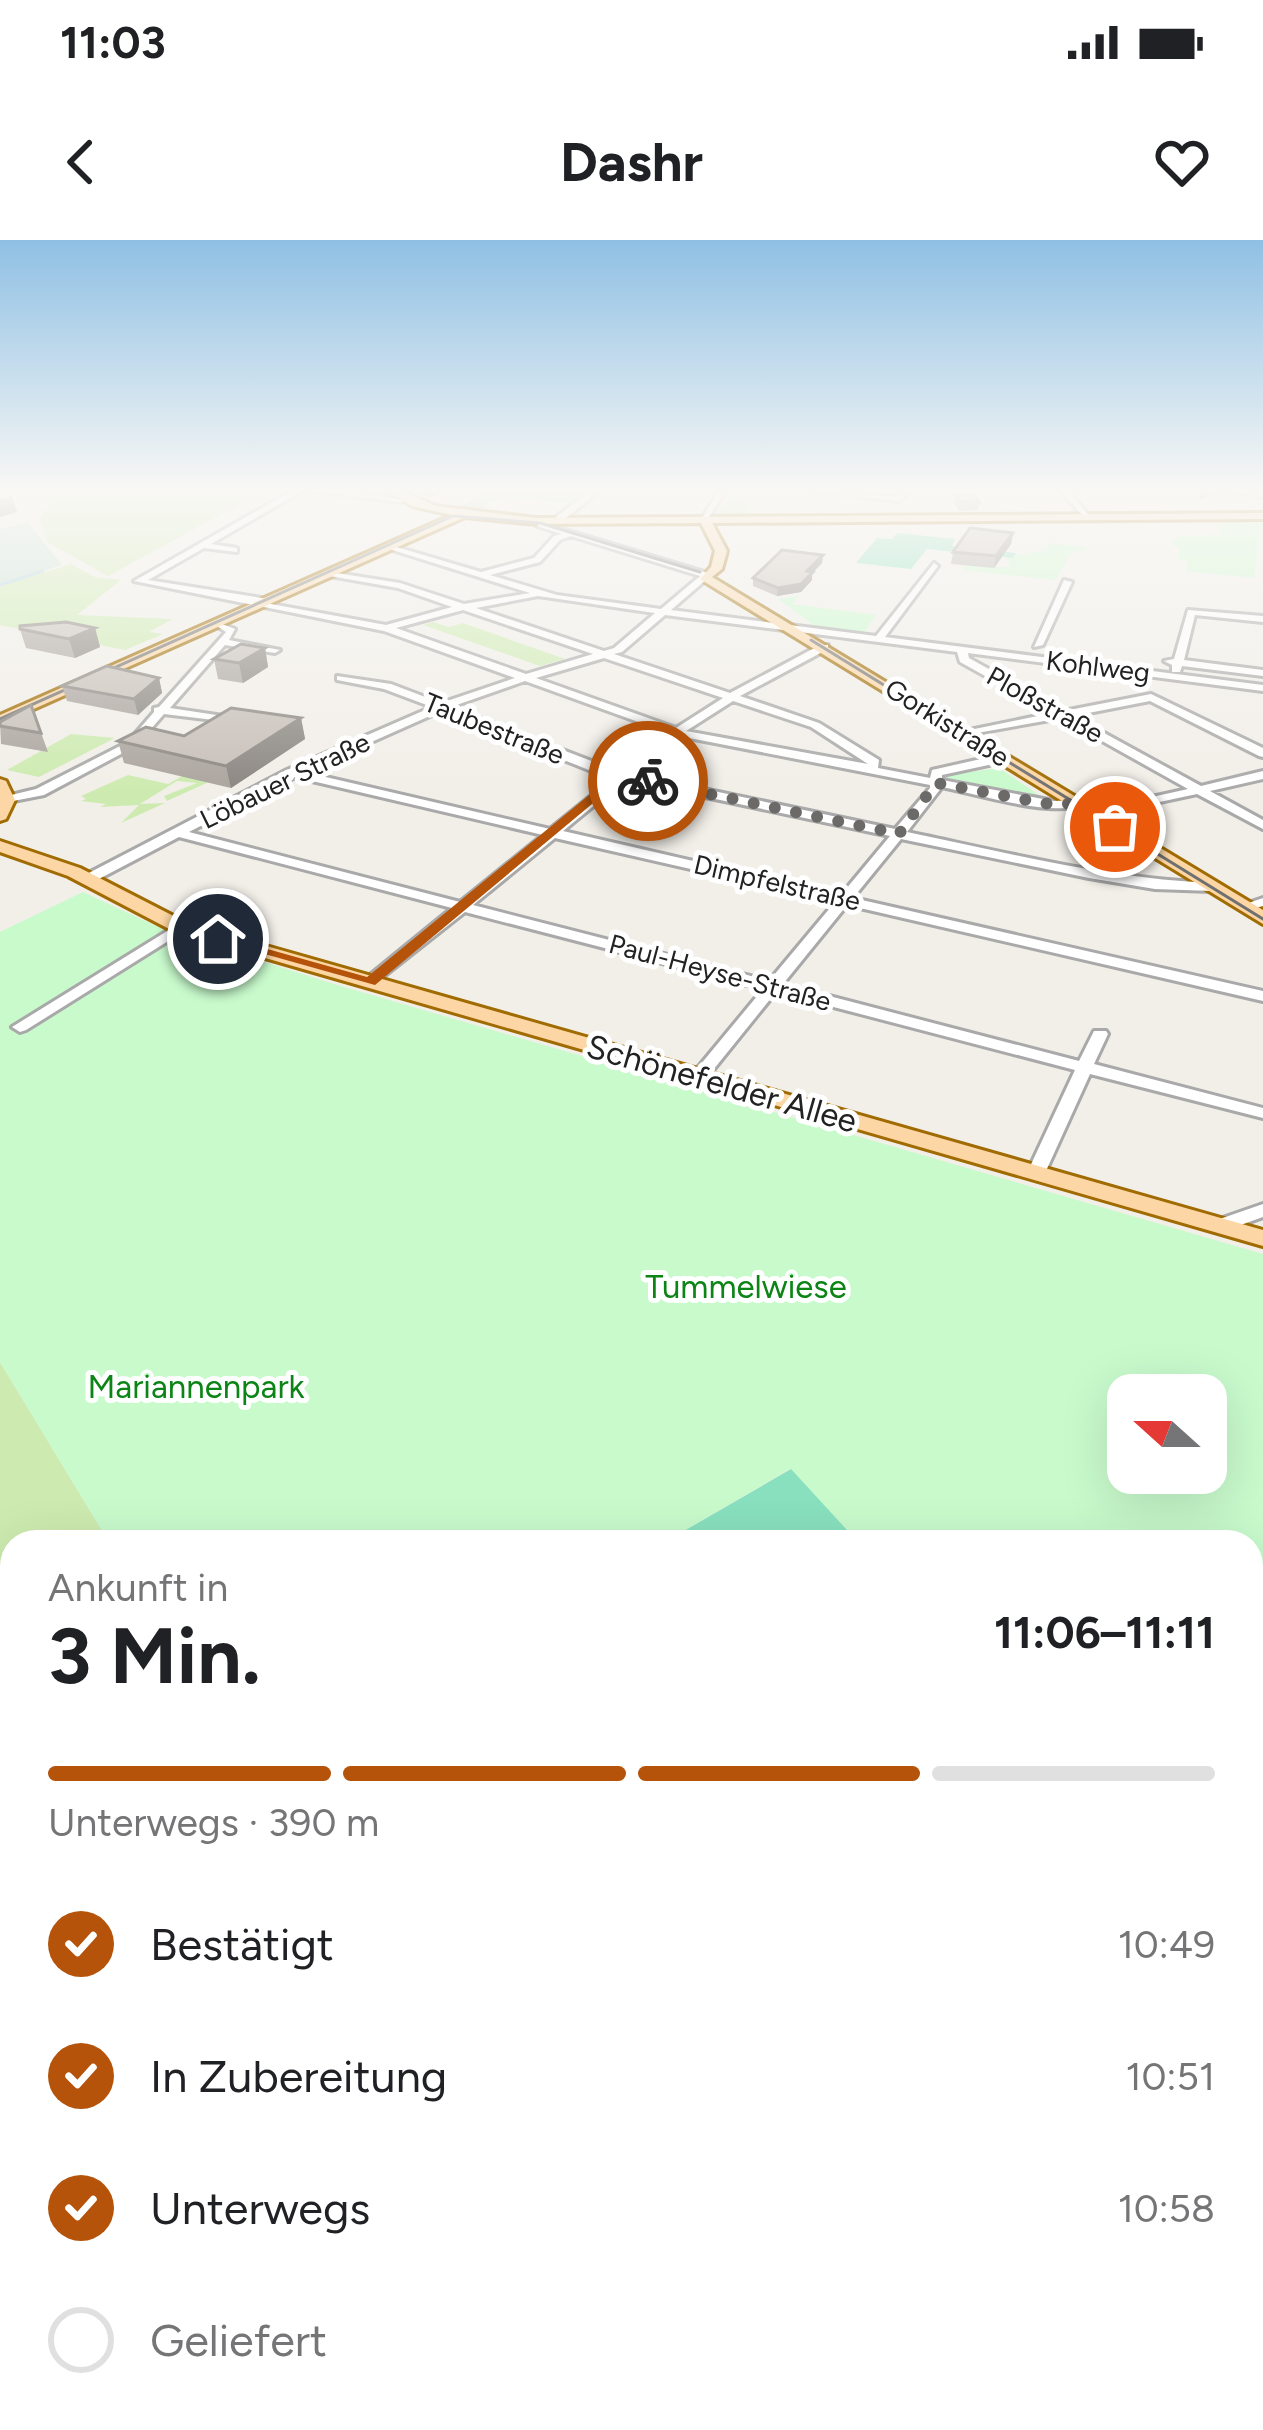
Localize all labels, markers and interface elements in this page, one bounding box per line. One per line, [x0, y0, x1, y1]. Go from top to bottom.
text: 11:03 [60, 15, 166, 69]
icon: back [48, 129, 114, 195]
icon: heart [1149, 129, 1215, 195]
text: Dashr [560, 130, 703, 195]
street label: Kohlweg [1044, 644, 1152, 689]
street label: Ploßstraße [981, 659, 1109, 750]
street label: Gorkistraße [879, 671, 1016, 774]
street label: Taubestraße [419, 685, 569, 772]
courier [588, 721, 708, 841]
street label: Löbauer Straße [195, 725, 375, 836]
icon: bike [615, 748, 681, 814]
pin [1064, 776, 1166, 878]
icon: bag [1082, 794, 1148, 860]
street label: Dimpfelstraße [691, 847, 864, 918]
pin [167, 888, 269, 990]
icon: home [185, 906, 251, 972]
street label: Paul-Heyse-Straße [606, 927, 835, 1018]
street label: Schönefelder Allee [582, 1026, 861, 1141]
park label: Tummelwiese [645, 1267, 847, 1306]
park label: Mariannenpark [87, 1367, 305, 1406]
north arrow [1107, 1374, 1227, 1494]
map controls [1107, 1374, 1227, 1494]
text: Ankunft in [48, 1564, 228, 1611]
text: 11:06–11:11 [994, 1605, 1215, 1659]
text: 3 Min. [48, 1609, 261, 1703]
text: Unterwegs · 390 m [48, 1799, 379, 1846]
icon: check [48, 1911, 114, 1977]
text: Bestätigt [150, 1917, 334, 1971]
text: 10:49 [1118, 1921, 1215, 1968]
icon: check [48, 2043, 114, 2109]
text: In Zubereitung [150, 2049, 447, 2103]
text: 10:51 [1125, 2053, 1215, 2100]
icon: check [48, 2175, 114, 2241]
text: Unterwegs [150, 2181, 370, 2235]
text: 10:58 [1118, 2185, 1215, 2232]
text: Geliefert [150, 2313, 327, 2367]

